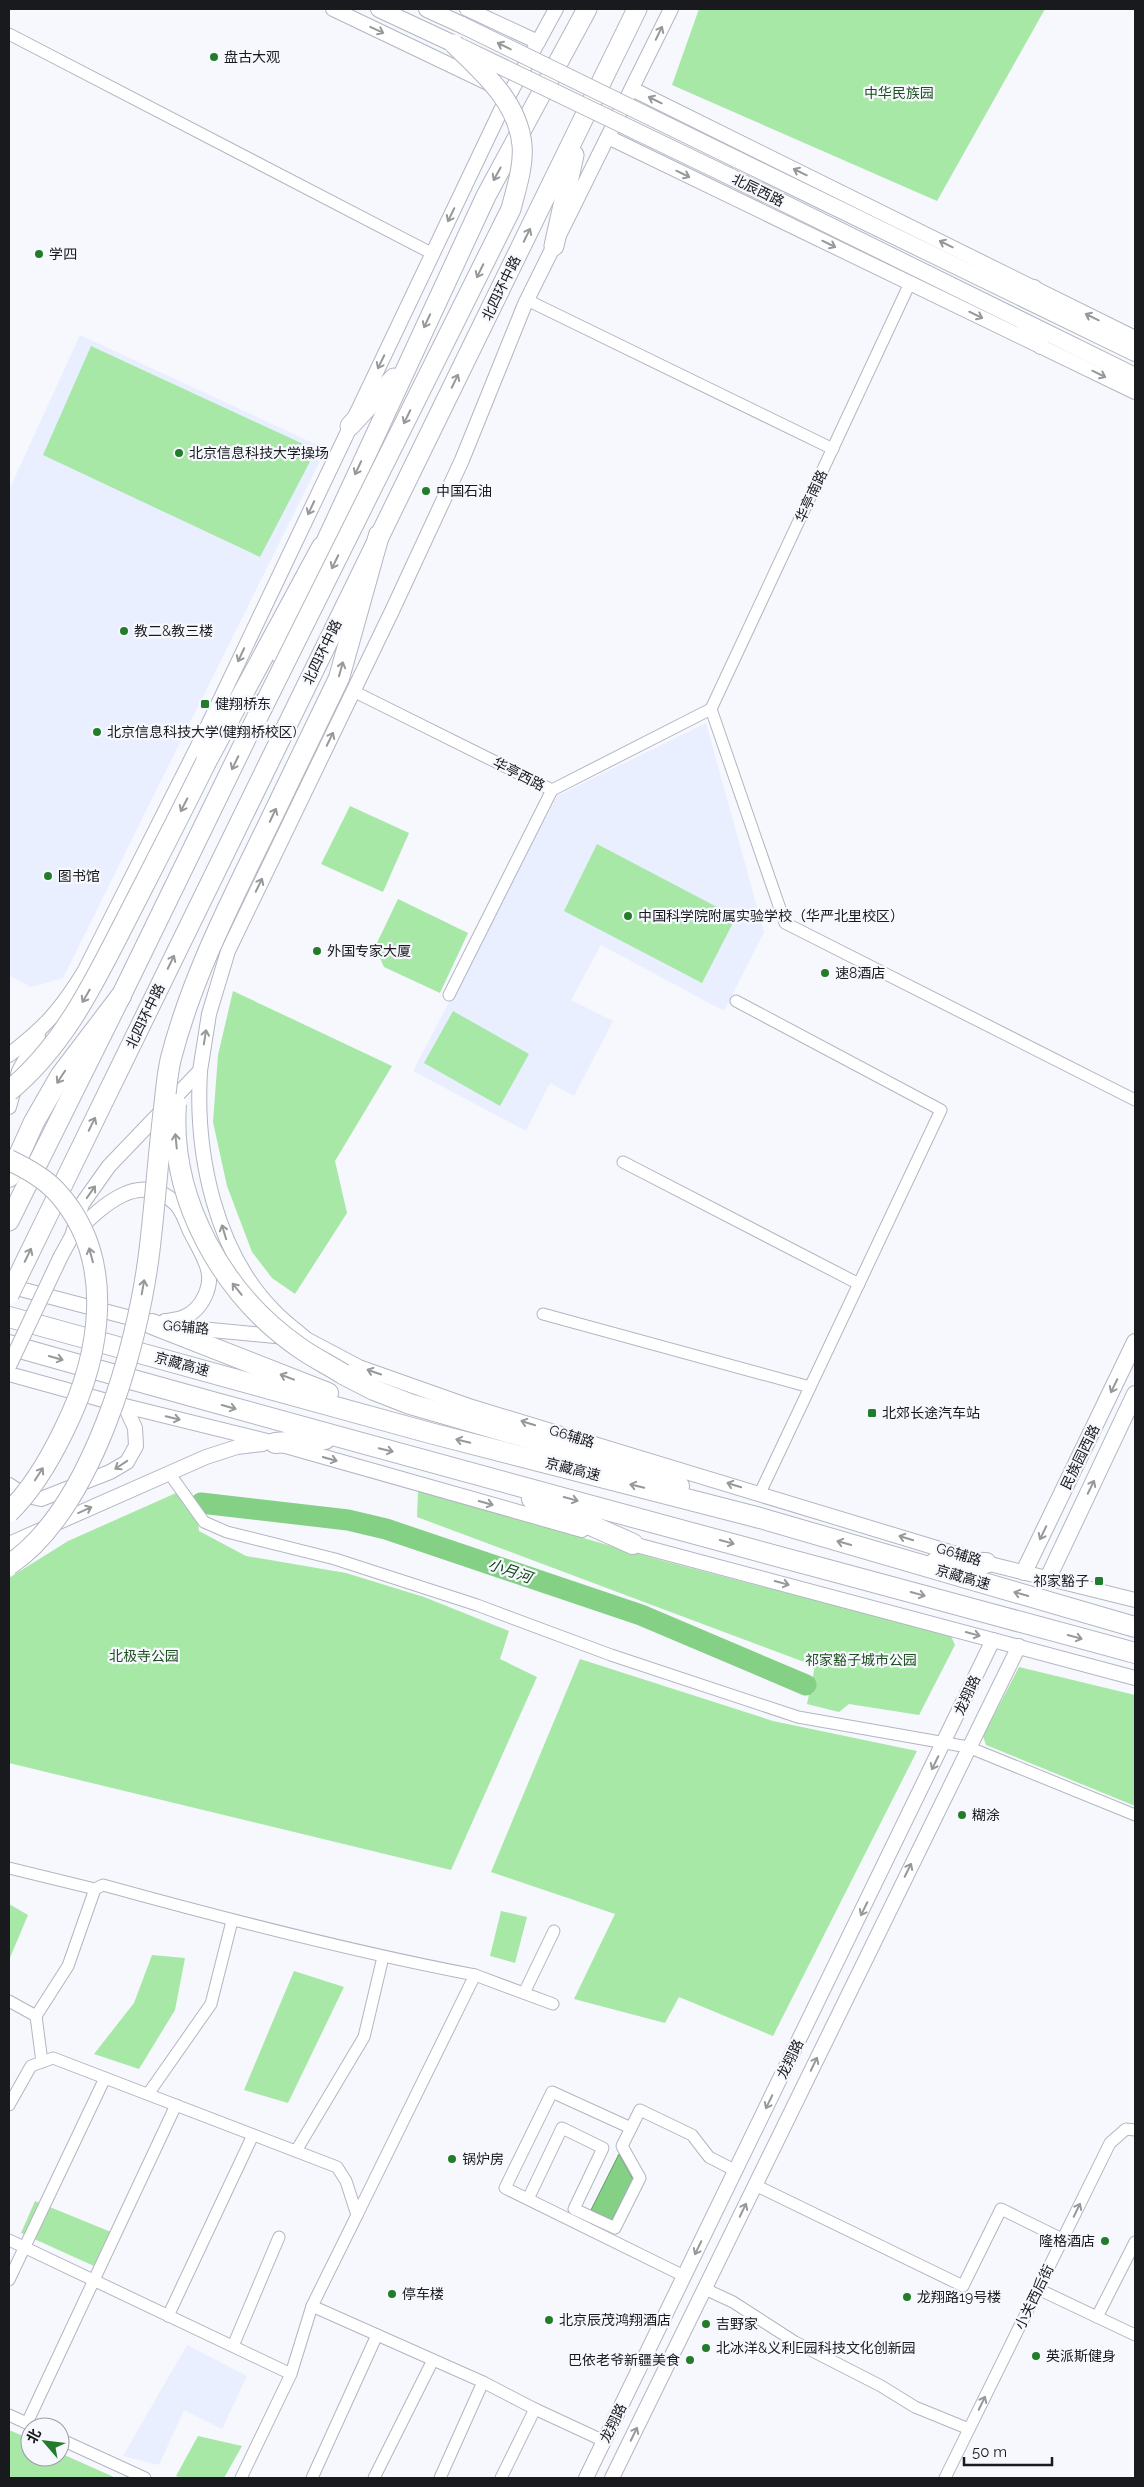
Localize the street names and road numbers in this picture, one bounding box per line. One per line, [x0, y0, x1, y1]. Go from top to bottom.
street label: 北辰西路 [729, 171, 787, 209]
street label: 北四环中路 [478, 253, 524, 323]
street label: 华亭南路 [792, 467, 830, 525]
street label: 北四环中路 [299, 617, 345, 687]
street label: 华亭西路 [490, 754, 548, 794]
street label: 北四环中路 [122, 981, 168, 1051]
street label: G6辅路 [162, 1317, 210, 1337]
street label: 京藏高速 [153, 1349, 211, 1379]
street label: G6辅路 [547, 1422, 597, 1450]
street label: 民族园西路 [1057, 1422, 1103, 1492]
street label: 京藏高速 [544, 1454, 602, 1484]
street label: G6辅路 [934, 1540, 984, 1568]
street label: 京藏高速 [934, 1562, 992, 1592]
street label: 龙翔路 [951, 1673, 983, 1717]
street label: 龙翔路 [774, 2037, 806, 2081]
street label: 小关西后街 [1011, 2262, 1057, 2332]
street label: 龙翔路 [597, 2401, 629, 2445]

